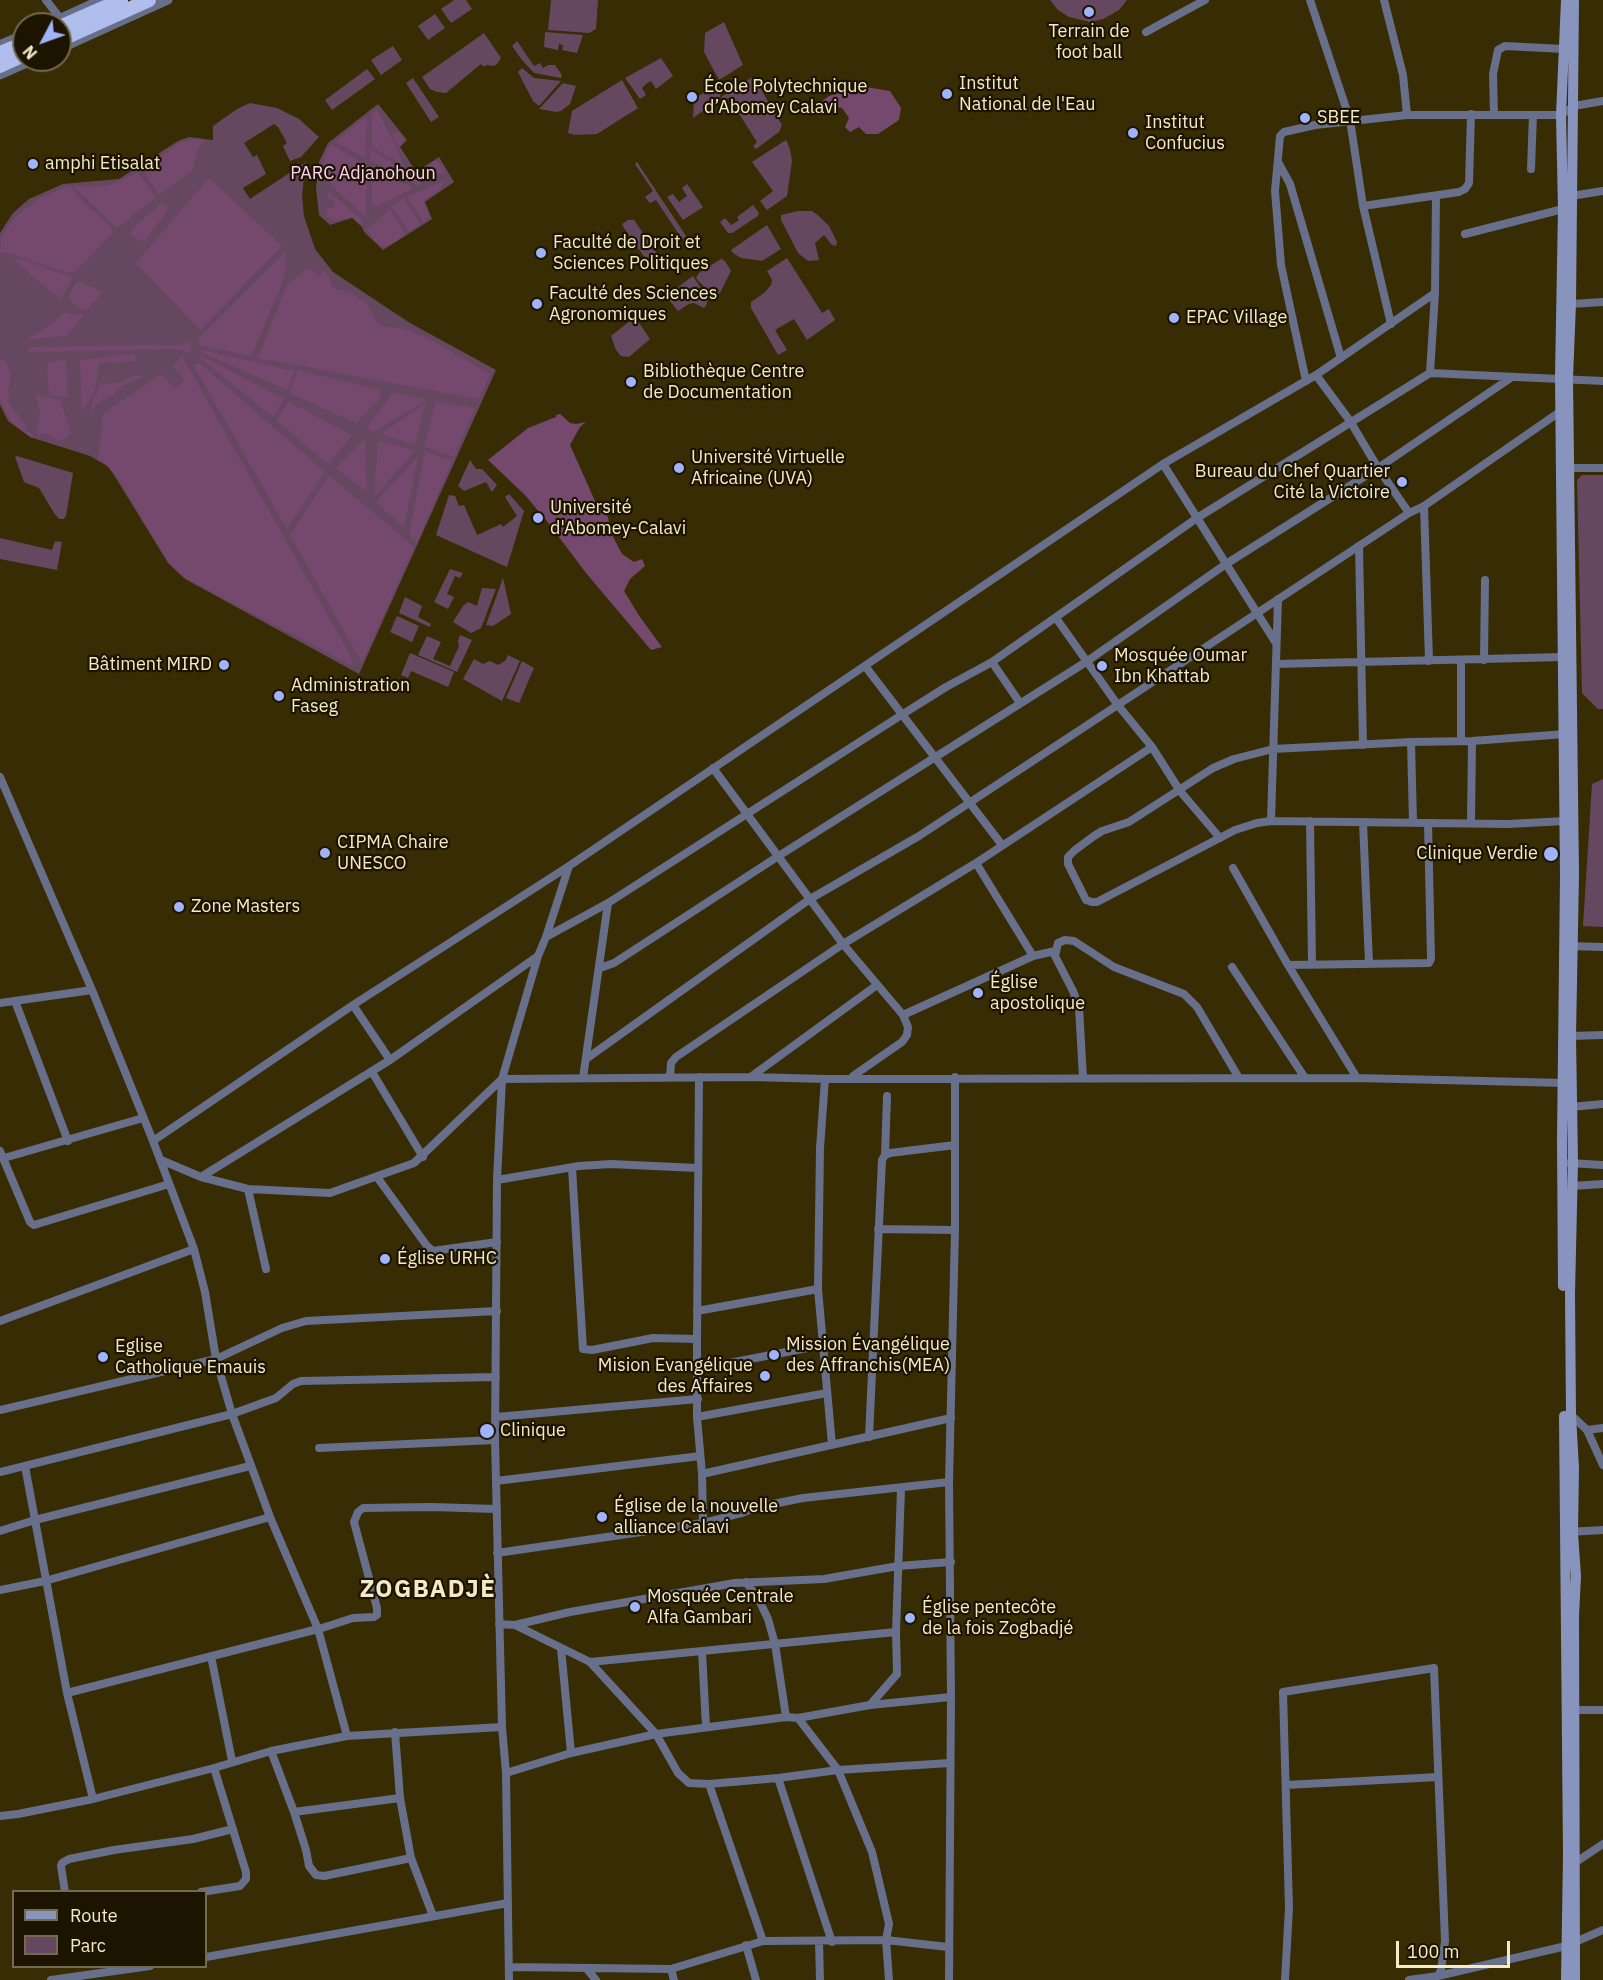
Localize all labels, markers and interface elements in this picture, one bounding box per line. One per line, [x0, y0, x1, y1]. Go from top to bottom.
marker: Terrain de foot ball [1082, 5, 1096, 19]
north arrow [12, 12, 72, 72]
place label: Terrain de foot ball [1048, 21, 1130, 63]
text: N [19, 42, 41, 63]
place label: Institut National de l'Eau [959, 73, 1095, 116]
place label: École Polytechnique d’Abomey Calavi [704, 76, 867, 118]
marker: Institut National de l'Eau [940, 87, 954, 101]
marker: École Polytechnique d’Abomey Calavi [685, 90, 699, 104]
place label: SBEE [1317, 107, 1360, 129]
marker: SBEE [1298, 111, 1312, 125]
place label: Institut Confucius [1145, 112, 1225, 154]
marker: Institut Confucius [1126, 126, 1140, 140]
place label: amphi Etisalat [45, 153, 160, 175]
marker: amphi Etisalat [26, 157, 40, 171]
park label: PARC Adjanohoun [290, 163, 436, 185]
place label: Faculté de Droit et Sciences Politiques [553, 232, 709, 274]
marker: Faculté de Droit et Sciences Politiques [534, 246, 548, 260]
place label: Faculté des Sciences Agronomiques [549, 283, 717, 326]
marker: Faculté des Sciences Agronomiques [530, 297, 544, 311]
place label: EPAC Village [1186, 307, 1287, 329]
marker: EPAC Village [1167, 311, 1181, 325]
place label: Bibliothèque Centre de Documentation [643, 361, 804, 404]
marker: Bibliothèque Centre de Documentation [624, 375, 638, 389]
place label: Université Virtuelle Africaine (UVA) [691, 447, 845, 490]
marker: Université Virtuelle Africaine (UVA) [672, 461, 686, 475]
place label: Bureau du Chef Quartier Cité la Victoire [1195, 461, 1390, 504]
marker: Bureau du Chef Quartier Cité la Victoire [1395, 475, 1409, 489]
place label: Université d'Abomey-Calavi [550, 497, 686, 540]
marker: Université d'Abomey-Calavi [531, 511, 545, 525]
place label: Mosquée Oumar Ibn Khattab [1114, 645, 1247, 688]
place label: Bâtiment MIRD [88, 654, 212, 676]
marker: Bâtiment MIRD [217, 658, 231, 672]
marker: Mosquée Oumar Ibn Khattab [1095, 659, 1109, 673]
place label: Administration Faseg [291, 675, 410, 718]
marker: Administration Faseg [272, 689, 286, 703]
place label: CIPMA Chaire UNESCO [337, 832, 449, 874]
place label: Clinique Verdie [1416, 843, 1538, 865]
marker: Clinique Verdie [1542, 845, 1560, 863]
marker: CIPMA Chaire UNESCO [318, 846, 332, 860]
place label: Zone Masters [191, 896, 300, 918]
marker: Zone Masters [172, 900, 186, 914]
place label: Église apostolique [990, 972, 1085, 1014]
marker: Église apostolique [971, 986, 985, 1000]
place label: Église URHC [397, 1248, 497, 1270]
marker: Église URHC [378, 1252, 392, 1266]
place label: Mission Évangélique des Affranchis(MEA) [786, 1334, 950, 1376]
place label: Eglise Catholique Emauis [115, 1336, 266, 1378]
marker: Mission Évangélique des Affranchis(MEA) [767, 1348, 781, 1362]
marker: Eglise Catholique Emauis [96, 1350, 110, 1364]
place label: Mision Evangélique des Affaires [598, 1355, 753, 1398]
marker: Mision Evangélique des Affaires [758, 1369, 772, 1383]
place label: Clinique [500, 1420, 566, 1442]
marker: Clinique [478, 1422, 496, 1440]
place label: Église de la nouvelle alliance Calavi [614, 1496, 778, 1538]
marker: Église de la nouvelle alliance Calavi [595, 1510, 609, 1524]
district label: ZOGBADJÈ [360, 1576, 496, 1604]
place label: Mosquée Centrale Alfa Gambari [647, 1586, 794, 1628]
place label: Église pentecôte de la fois Zogbadjé [922, 1597, 1073, 1640]
marker: Mosquée Centrale Alfa Gambari [628, 1600, 642, 1614]
marker: Église pentecôte de la fois Zogbadjé [903, 1611, 917, 1625]
legend [12, 1890, 207, 1968]
text: Route [70, 1904, 118, 1927]
scale bar [1399, 1929, 1513, 1967]
text: Parc [70, 1934, 106, 1957]
text: 100 m [1407, 1940, 1459, 1963]

